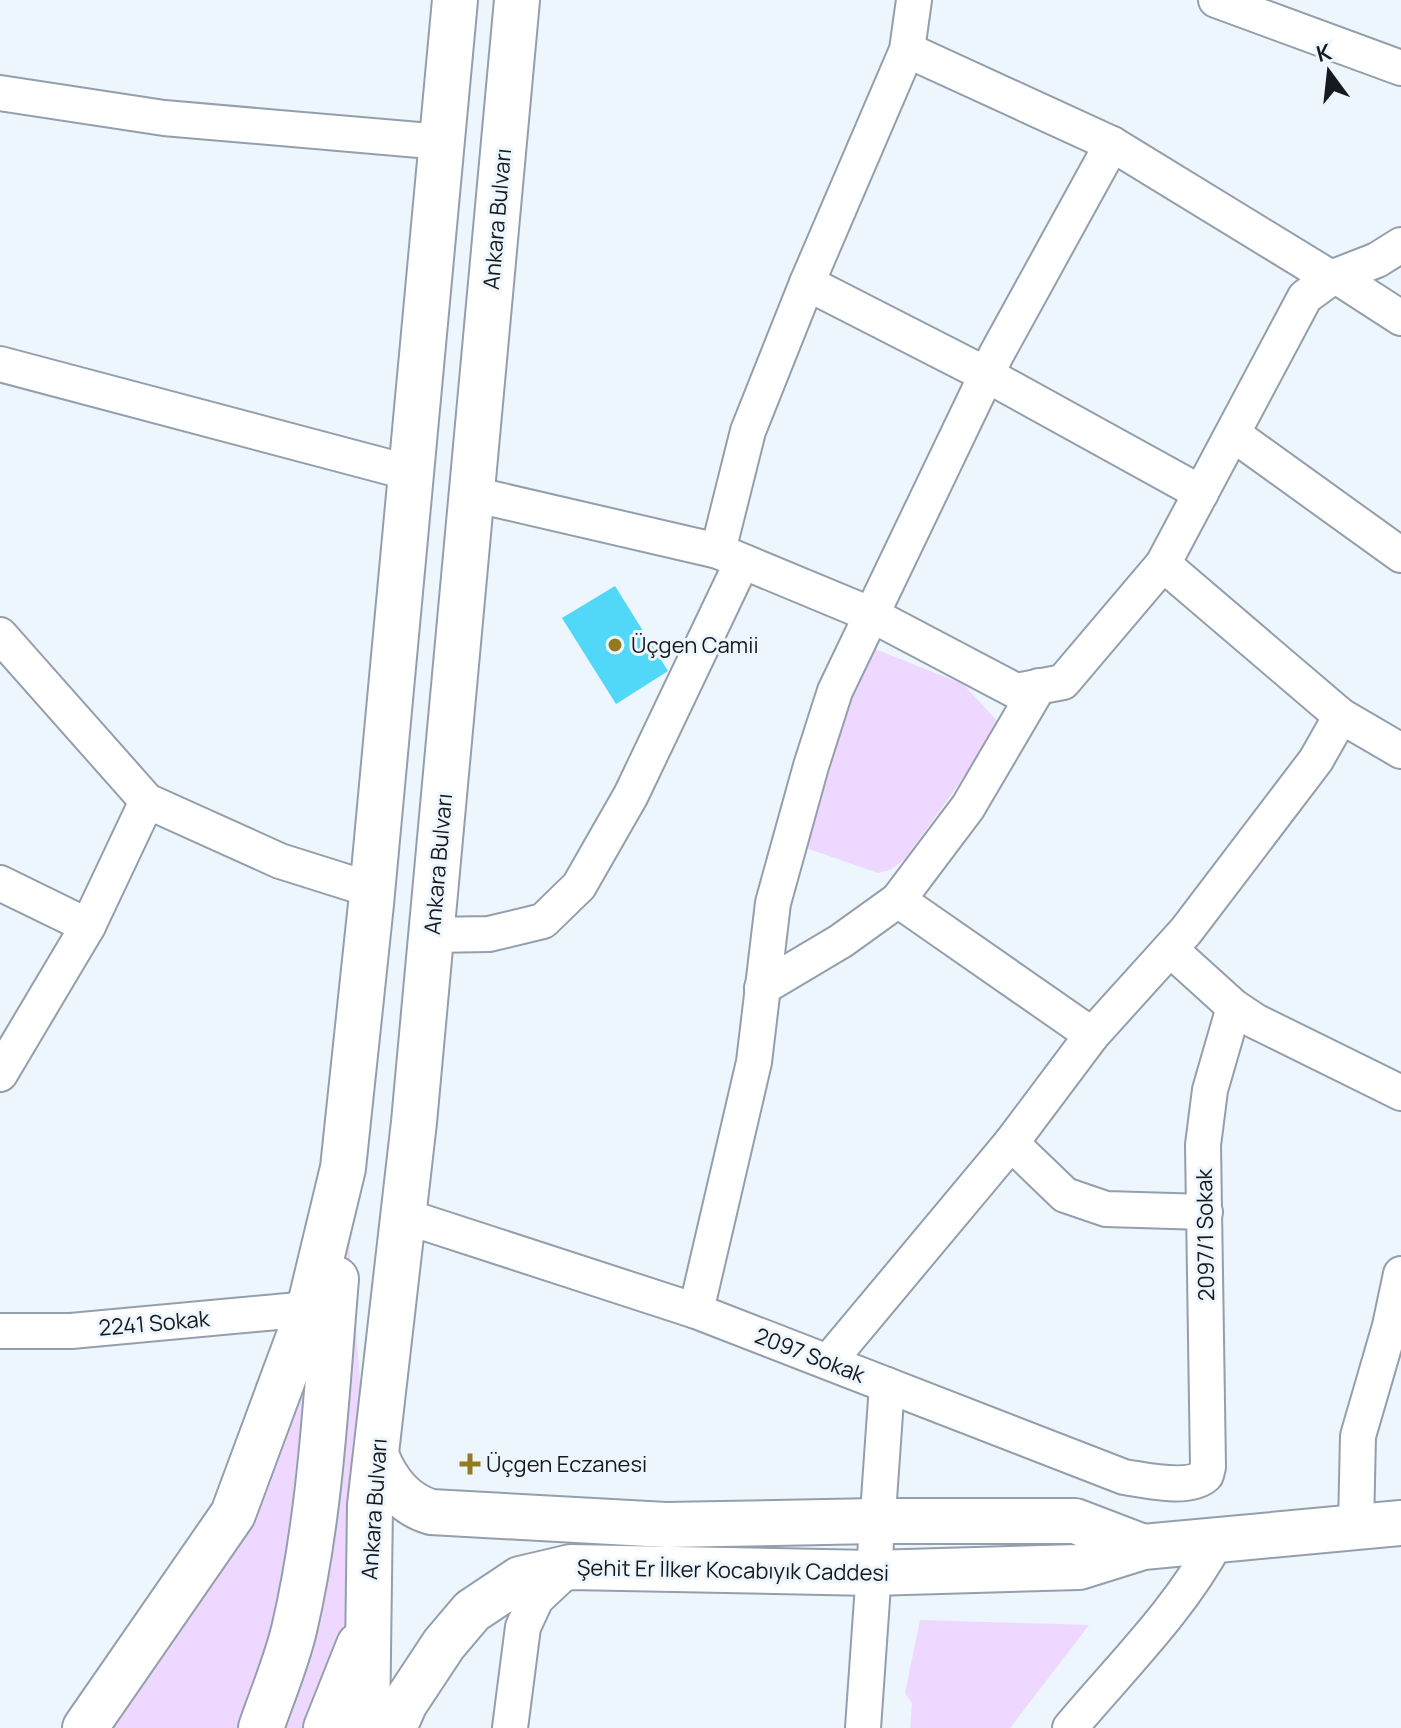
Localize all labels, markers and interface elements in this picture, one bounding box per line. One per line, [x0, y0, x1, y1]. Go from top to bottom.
north arrow [1289, 32, 1369, 112]
text: K [1313, 36, 1335, 69]
street label: Ankara Bulvarı [476, 147, 518, 291]
place label: Üçgen Camii [631, 630, 759, 660]
marker: Üçgen Camii [606, 636, 624, 654]
street label: Ankara Bulvarı [417, 792, 459, 936]
street label: 2097/1 Sokak [1189, 1167, 1221, 1302]
street label: 2241 Sokak [97, 1303, 212, 1343]
street label: 2097 Sokak [751, 1320, 870, 1390]
street label: Ankara Bulvarı [354, 1437, 394, 1581]
place label: Üçgen Eczanesi [486, 1449, 647, 1479]
marker: Üçgen Eczanesi [461, 1455, 479, 1473]
street label: Şehit Er İlker Kocabıyık Caddesi [577, 1552, 889, 1588]

